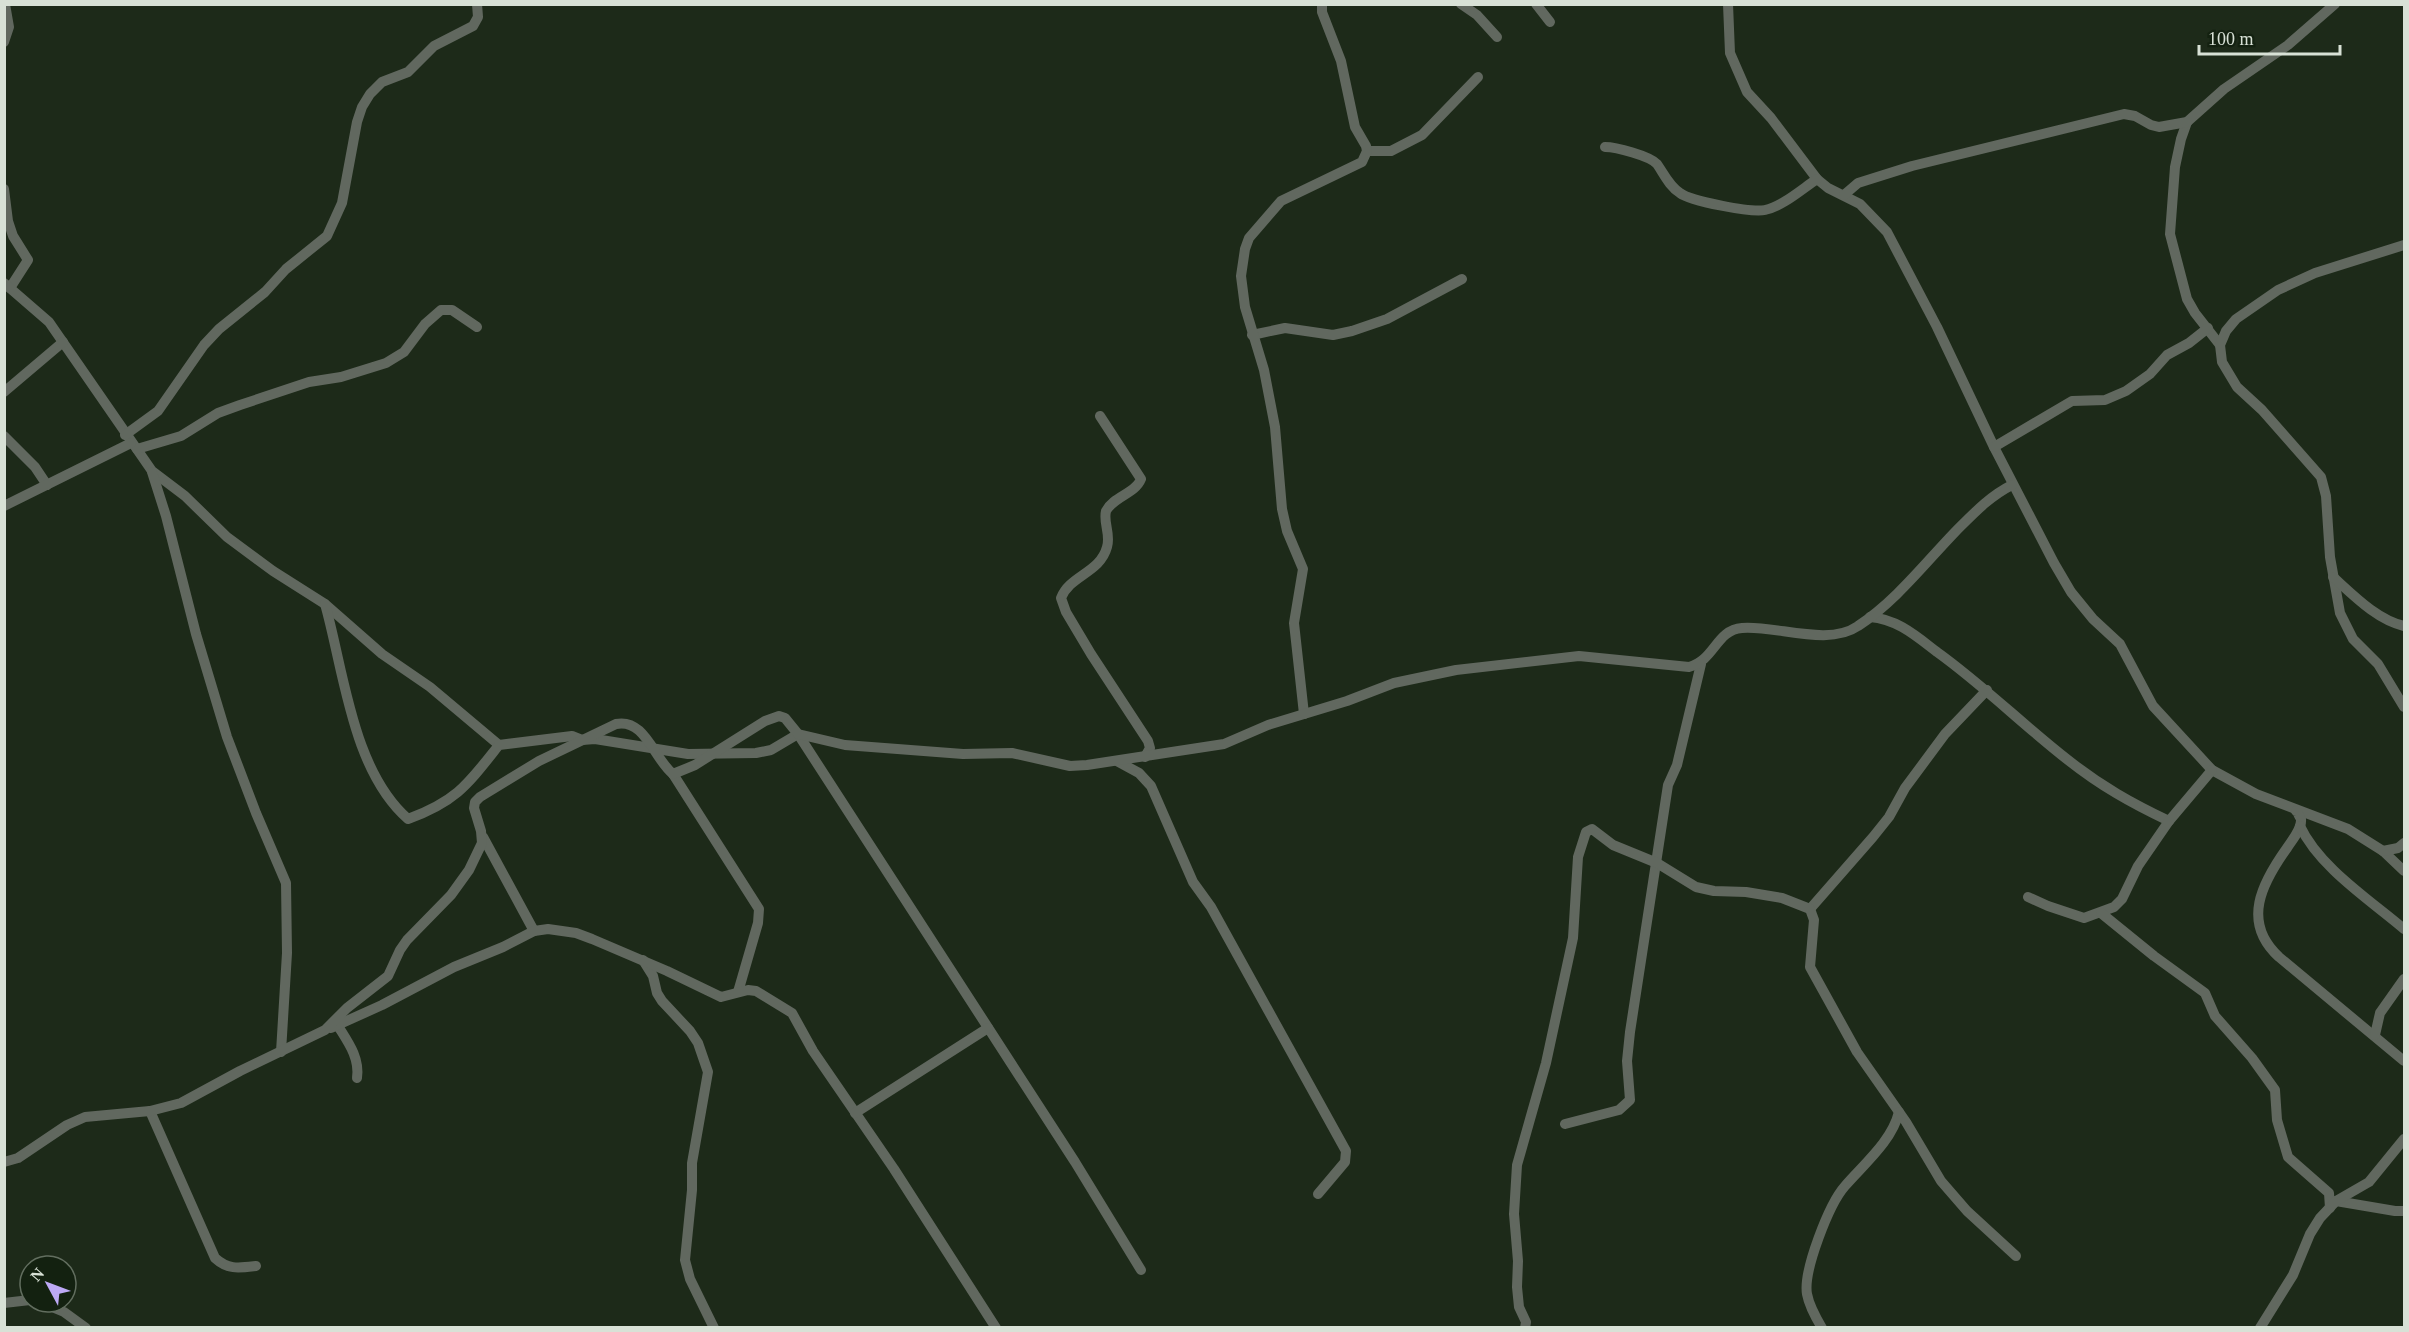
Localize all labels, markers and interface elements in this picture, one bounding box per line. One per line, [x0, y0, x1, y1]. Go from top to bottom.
scale bar [2199, 18, 2340, 56]
text: 100 m [2208, 29, 2254, 49]
north arrow [18, 1254, 78, 1314]
text: N [27, 1264, 48, 1284]

